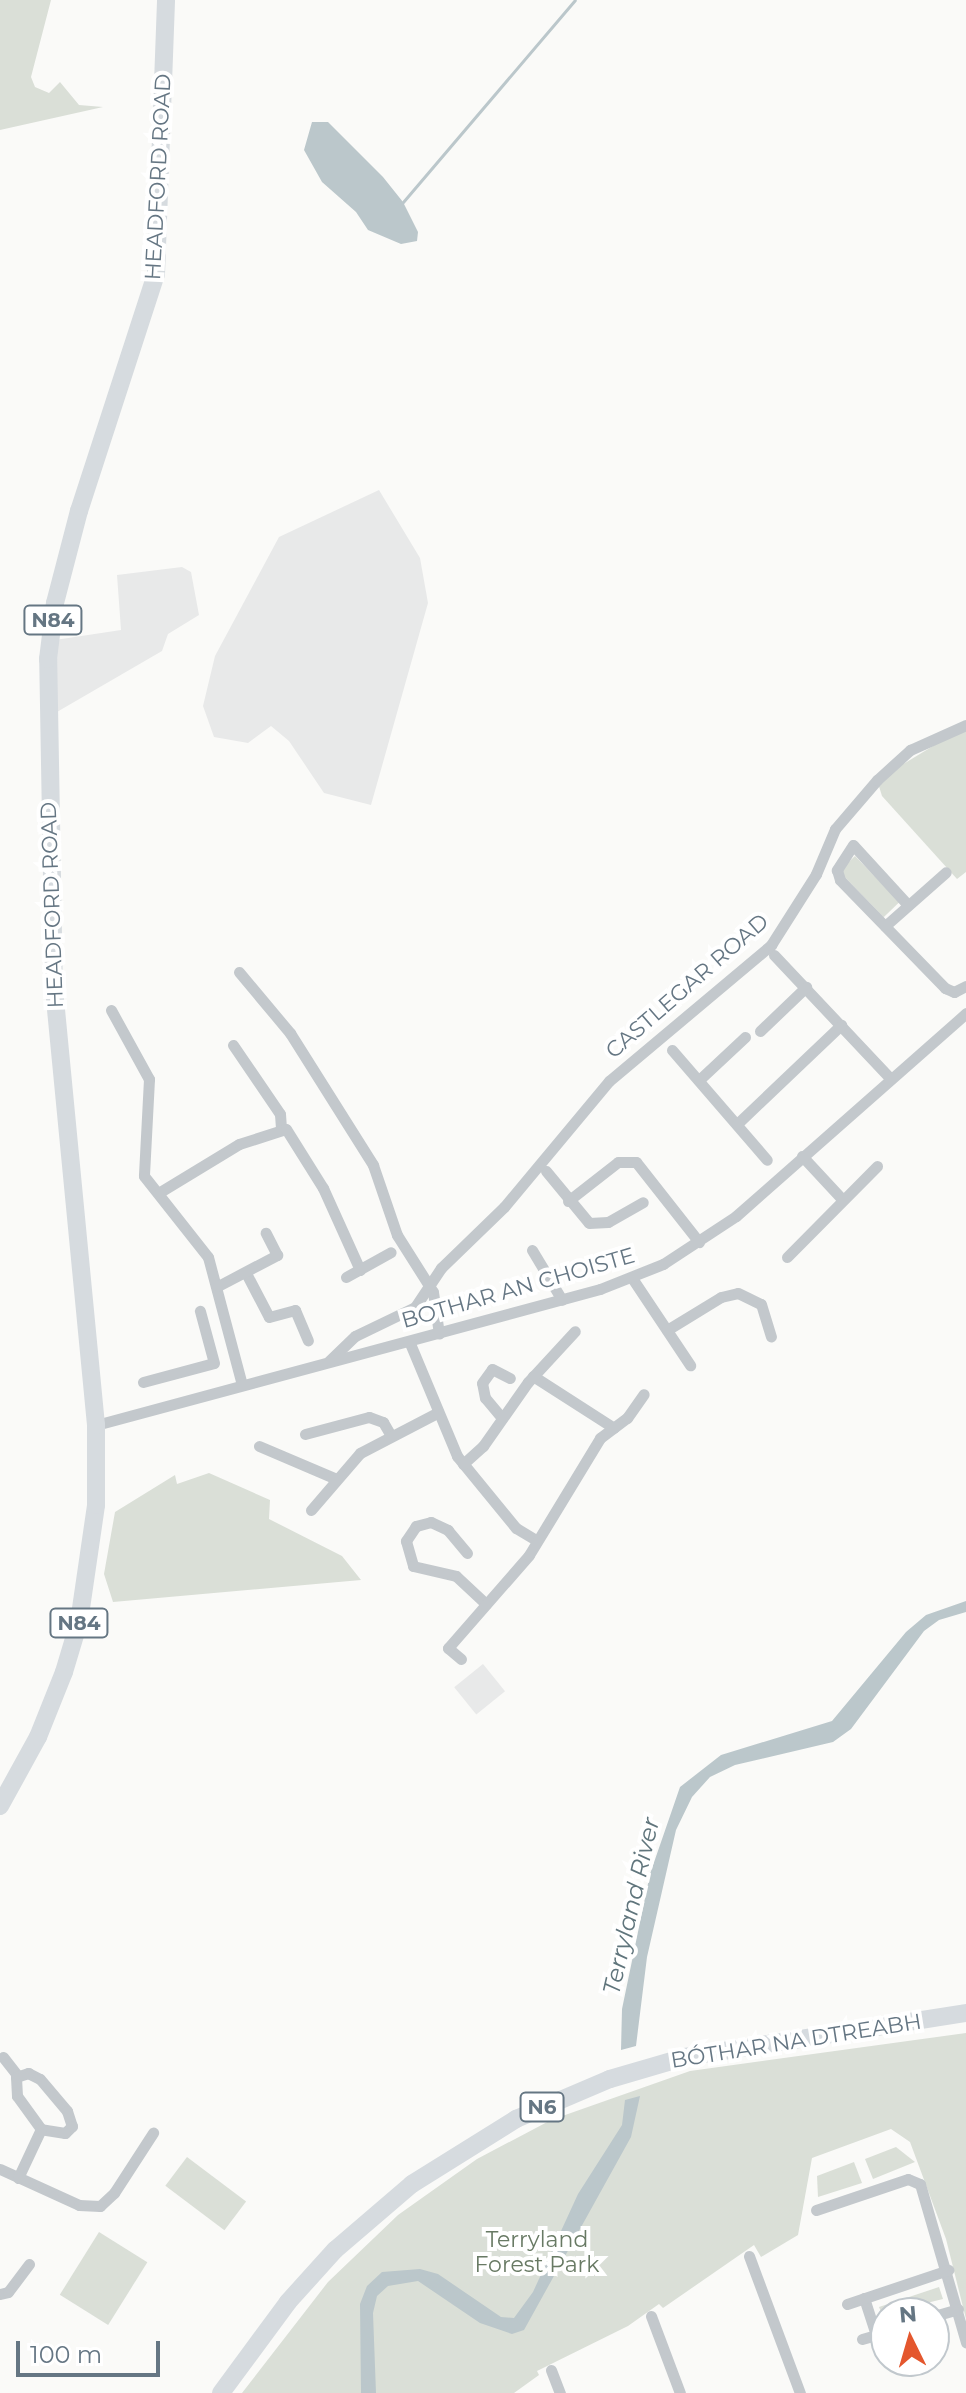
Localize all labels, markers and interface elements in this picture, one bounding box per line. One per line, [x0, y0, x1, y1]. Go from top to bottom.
street label: HEADFORD ROAD [139, 73, 177, 281]
road number: N84 [23, 604, 83, 636]
street label: HEADFORD ROAD [35, 801, 69, 1009]
street label: CASTLEGAR ROAD [600, 908, 774, 1064]
street label: BOTHAR AN CHOISTE [398, 1242, 638, 1334]
road number: N84 [49, 1607, 109, 1639]
water label: Terryland River [597, 1815, 665, 1997]
street label: BÓTHAR NA DTREABH [669, 2008, 923, 2074]
road number: N6 [518, 2091, 566, 2123]
park label: Terryland Forest Park [475, 2226, 599, 2278]
north arrow [870, 2297, 950, 2377]
text: N [898, 2300, 918, 2329]
scale bar [20, 2325, 164, 2375]
text: 100 m [30, 2340, 102, 2369]

